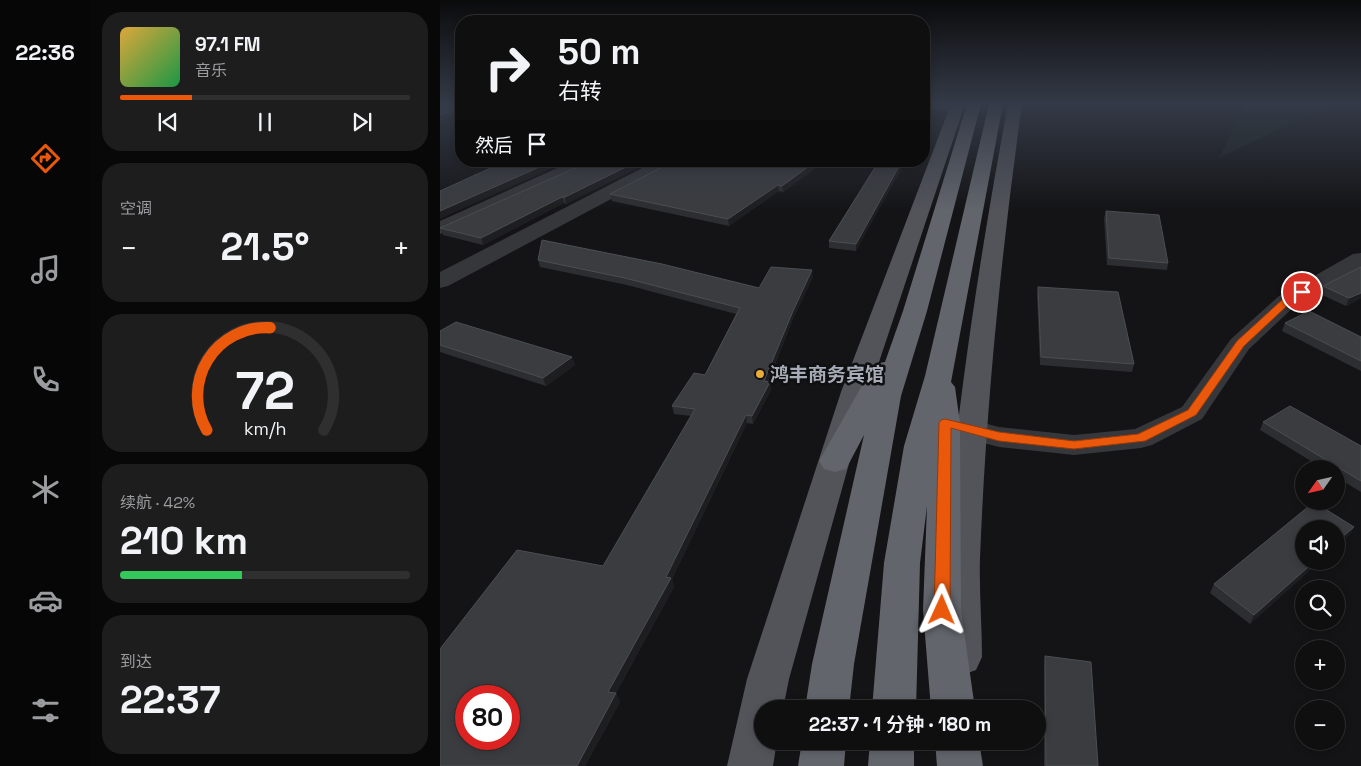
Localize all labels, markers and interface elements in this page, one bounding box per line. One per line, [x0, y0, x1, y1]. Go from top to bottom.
text: 50 m [558, 30, 640, 74]
text: 97.1 FM [195, 32, 261, 57]
icon: right [475, 35, 540, 100]
text: 22:36 [15, 38, 75, 66]
text: 音乐 [195, 60, 227, 81]
text: 右转 [558, 77, 602, 105]
icon: previous [154, 108, 182, 136]
icon: pause [251, 108, 279, 136]
icon: next [348, 108, 376, 136]
icon: arrive [523, 130, 551, 158]
text: 然后 [475, 133, 513, 158]
icon: directions [28, 141, 63, 176]
text: 空调 [120, 198, 152, 219]
text: 21.5° [221, 223, 309, 271]
text: − [120, 230, 137, 266]
text: + [393, 230, 410, 266]
icon: music [28, 252, 63, 287]
pin [1281, 271, 1323, 313]
icon: arrive [1288, 278, 1316, 306]
text: 72 [235, 358, 295, 424]
icon: phone [28, 362, 63, 397]
place label: 鸿丰商务宾馆 [770, 362, 884, 387]
marker: 鸿丰商务宾馆 [754, 368, 766, 380]
text: km/h [244, 417, 286, 440]
north arrow [1295, 460, 1345, 510]
map controls [1295, 460, 1345, 750]
icon: climate [28, 472, 63, 507]
text: 续航 · 42% [120, 492, 195, 513]
text: 210 km [120, 517, 248, 565]
button: sound [1295, 520, 1345, 570]
button: search [1295, 580, 1345, 630]
icon: car [28, 583, 63, 618]
position arrow [915, 583, 967, 635]
button: + [1295, 640, 1345, 690]
text: 到达 [120, 651, 152, 672]
text: 22:37 [120, 676, 221, 724]
speed limit sign: 80 [455, 685, 520, 750]
icon: filters [28, 693, 63, 728]
button: − [1295, 700, 1345, 750]
text: 22:37 · 1 分钟 · 180 m [809, 712, 991, 737]

